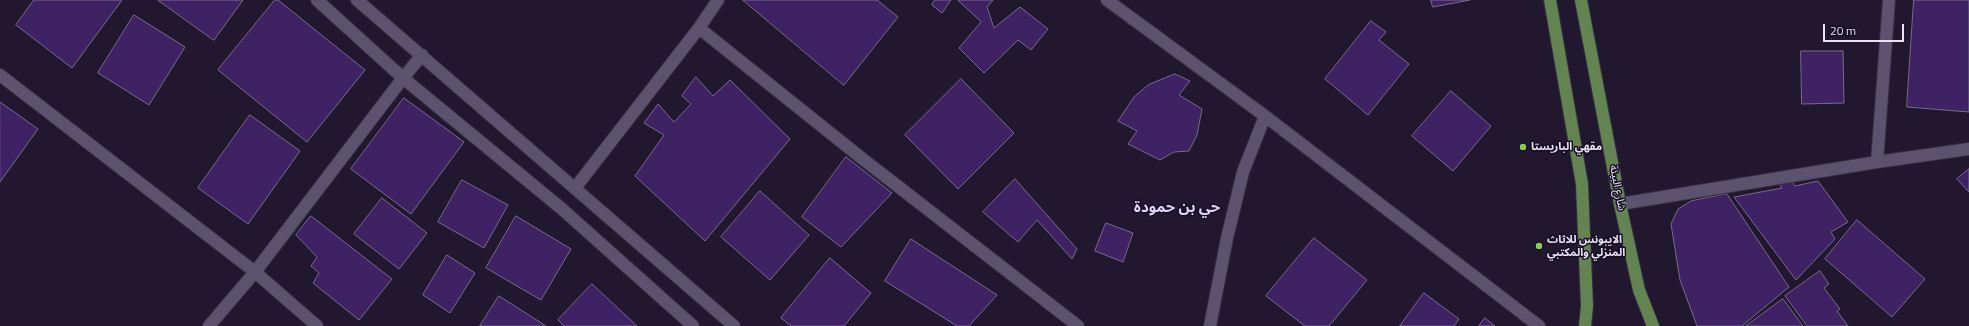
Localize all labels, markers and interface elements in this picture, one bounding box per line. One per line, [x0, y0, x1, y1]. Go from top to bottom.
scale bar [1825, 16, 1906, 42]
text: 20 m [1830, 21, 1856, 40]
place label: مقهي الباريستا [1531, 140, 1602, 154]
marker: مقهي الباريستا [1518, 142, 1528, 152]
street label: شارع البيئة [1606, 164, 1628, 212]
district label: حي بن حمودة [1134, 199, 1220, 217]
place label: الايبونس للاثاث المنزلي والمكتبي [1547, 233, 1625, 259]
marker: الايبونس للاثاث المنزلي والمكتبي [1534, 241, 1544, 251]

